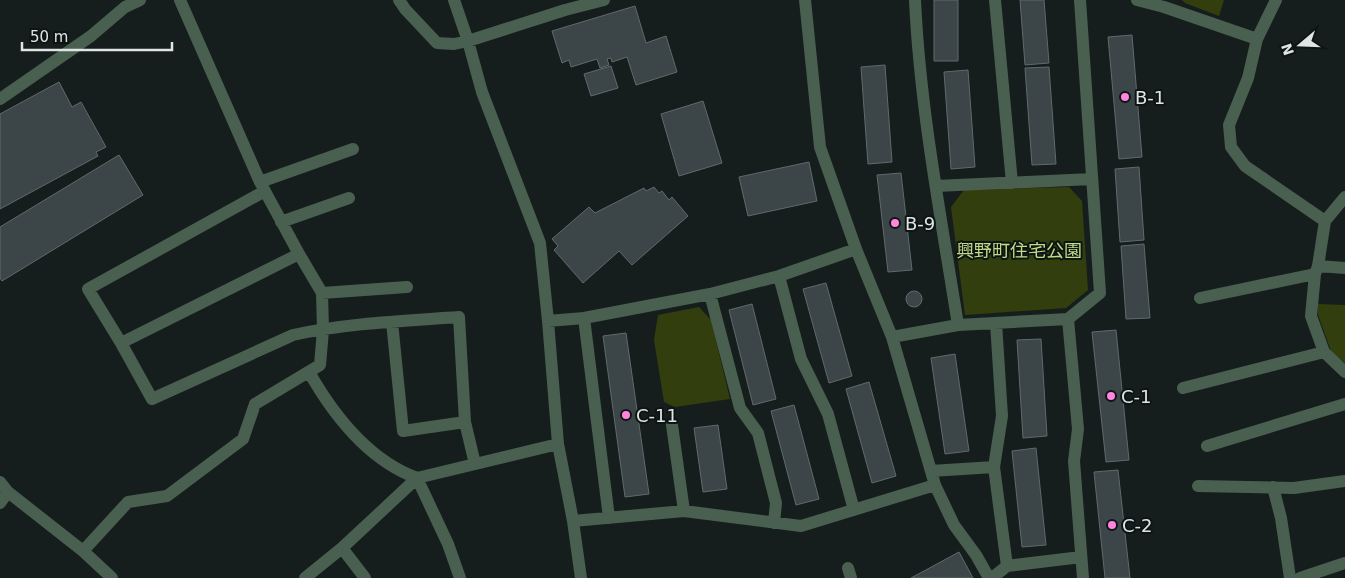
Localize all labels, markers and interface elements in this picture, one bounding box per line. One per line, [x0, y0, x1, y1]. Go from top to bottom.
scale bar [22, 20, 172, 52]
north arrow [1275, 20, 1325, 70]
text: 50 m [30, 28, 68, 46]
text: N [1278, 41, 1297, 57]
place label: B-1 [1135, 87, 1165, 108]
marker: B-1 [1119, 91, 1131, 103]
place label: B-9 [905, 213, 935, 234]
marker: B-9 [889, 217, 901, 229]
park label: 興野町住宅公園 [956, 240, 1082, 261]
place label: C-1 [1121, 386, 1152, 407]
marker: C-1 [1105, 390, 1117, 402]
place label: C-11 [636, 405, 678, 426]
marker: C-11 [620, 409, 632, 421]
place label: C-2 [1122, 515, 1153, 536]
marker: C-2 [1106, 519, 1118, 531]

